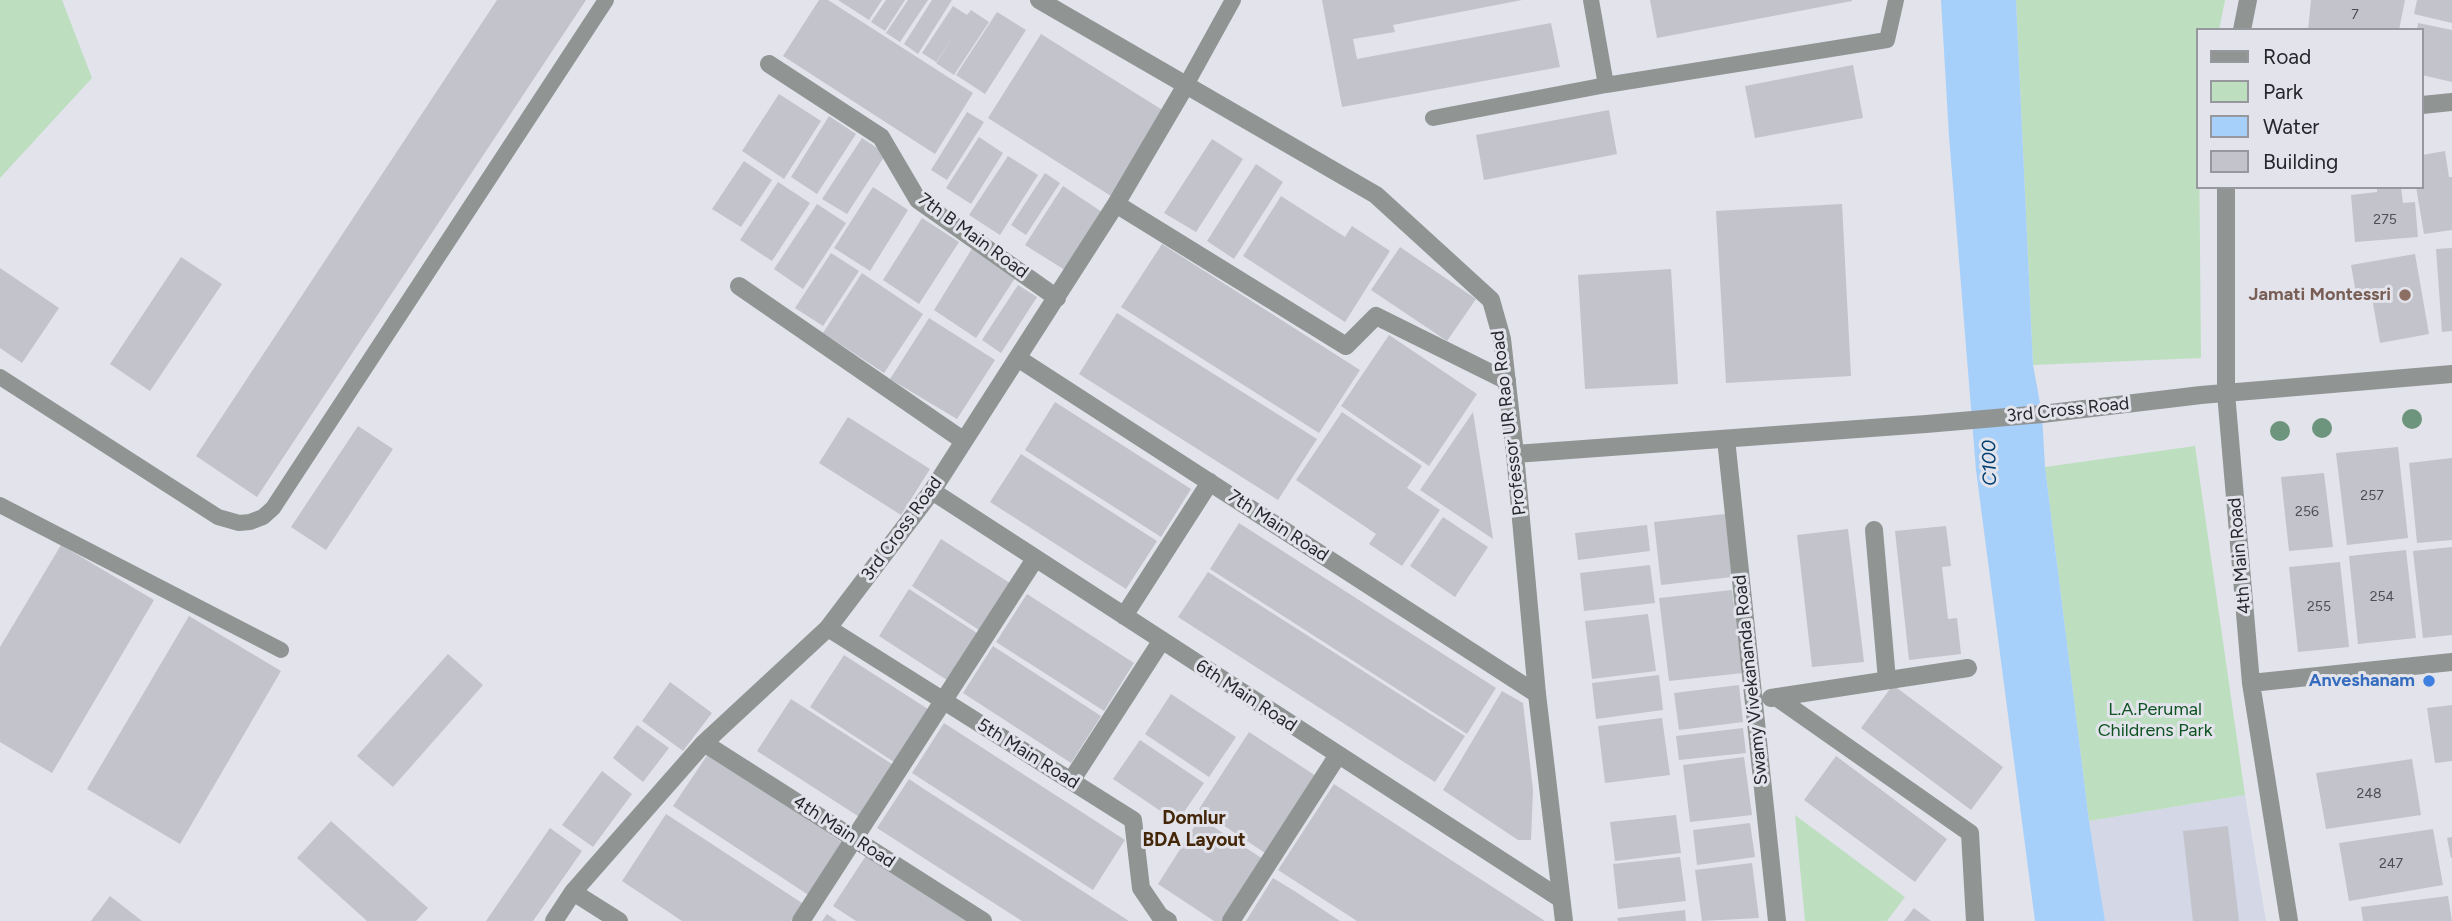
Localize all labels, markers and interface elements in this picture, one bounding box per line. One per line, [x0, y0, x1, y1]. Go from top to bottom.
house number: 7 [2351, 7, 2359, 23]
legend [2196, 28, 2424, 189]
text: Road [2263, 44, 2311, 69]
text: Park [2263, 79, 2303, 104]
text: Water [2263, 114, 2319, 139]
text: Building [2263, 149, 2338, 174]
street label: 7th B Main Road [914, 189, 1032, 283]
house number: 275 [2373, 212, 2397, 228]
place label: Jamati Montessri [2248, 284, 2391, 306]
marker: Jamati Montessri [2397, 287, 2413, 303]
street label: Professor UR Rao Road [1487, 329, 1531, 517]
street label: 3rd Cross Road [2006, 393, 2130, 427]
water label: C100 [1978, 440, 2002, 486]
street label: 3rd Cross Road [857, 473, 947, 585]
street label: 7th Main Road [1224, 485, 1332, 567]
house number: 257 [2360, 488, 2384, 504]
street label: 4th Main Road [2224, 497, 2256, 615]
house number: 256 [2295, 504, 2319, 520]
street label: Swamy Vivekananda Road [1729, 574, 1773, 786]
house number: 254 [2370, 589, 2394, 605]
house number: 255 [2307, 599, 2331, 615]
street label: 6th Main Road [1191, 655, 1301, 737]
place label: Anveshanam [2309, 670, 2415, 692]
marker: Anveshanam [2421, 673, 2437, 689]
park label: L.A.Perumal Childrens Park [2098, 699, 2212, 742]
street label: 5th Main Road [973, 714, 1083, 794]
house number: 248 [2356, 786, 2382, 802]
street label: 4th Main Road [789, 791, 899, 873]
district label: Domlur BDA Layout [1142, 807, 1246, 851]
house number: 247 [2379, 856, 2403, 872]

